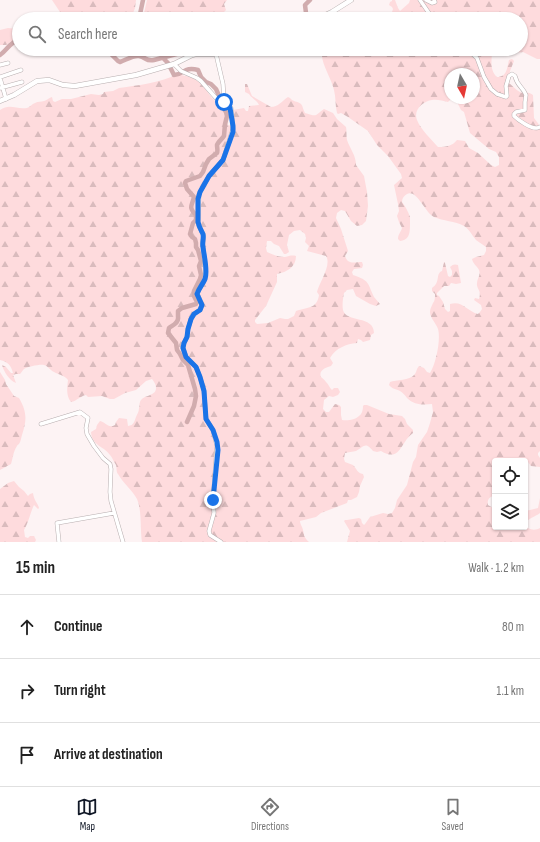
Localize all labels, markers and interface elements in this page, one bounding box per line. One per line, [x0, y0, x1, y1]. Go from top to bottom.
search box [12, 12, 528, 56]
icon: search [26, 23, 48, 45]
text: Search here [58, 25, 118, 44]
north arrow [444, 68, 480, 104]
route start [215, 93, 233, 111]
map controls [492, 458, 528, 530]
button: locate [492, 458, 528, 494]
route end [204, 491, 222, 509]
button: layers [492, 494, 528, 530]
text: 15 min [16, 558, 55, 578]
text: Walk · 1.2 km [468, 560, 524, 576]
icon: ahead [16, 616, 38, 638]
text: Continue [54, 617, 103, 636]
text: 80 m [502, 619, 524, 635]
icon: right [16, 680, 38, 702]
text: Turn right [54, 681, 106, 700]
text: 1.1 km [497, 683, 524, 699]
icon: arrive [16, 744, 38, 766]
text: Arrive at destination [54, 745, 163, 764]
tab: Map [76, 796, 98, 833]
tab: Directions [251, 796, 289, 833]
tab: Saved [442, 796, 464, 833]

